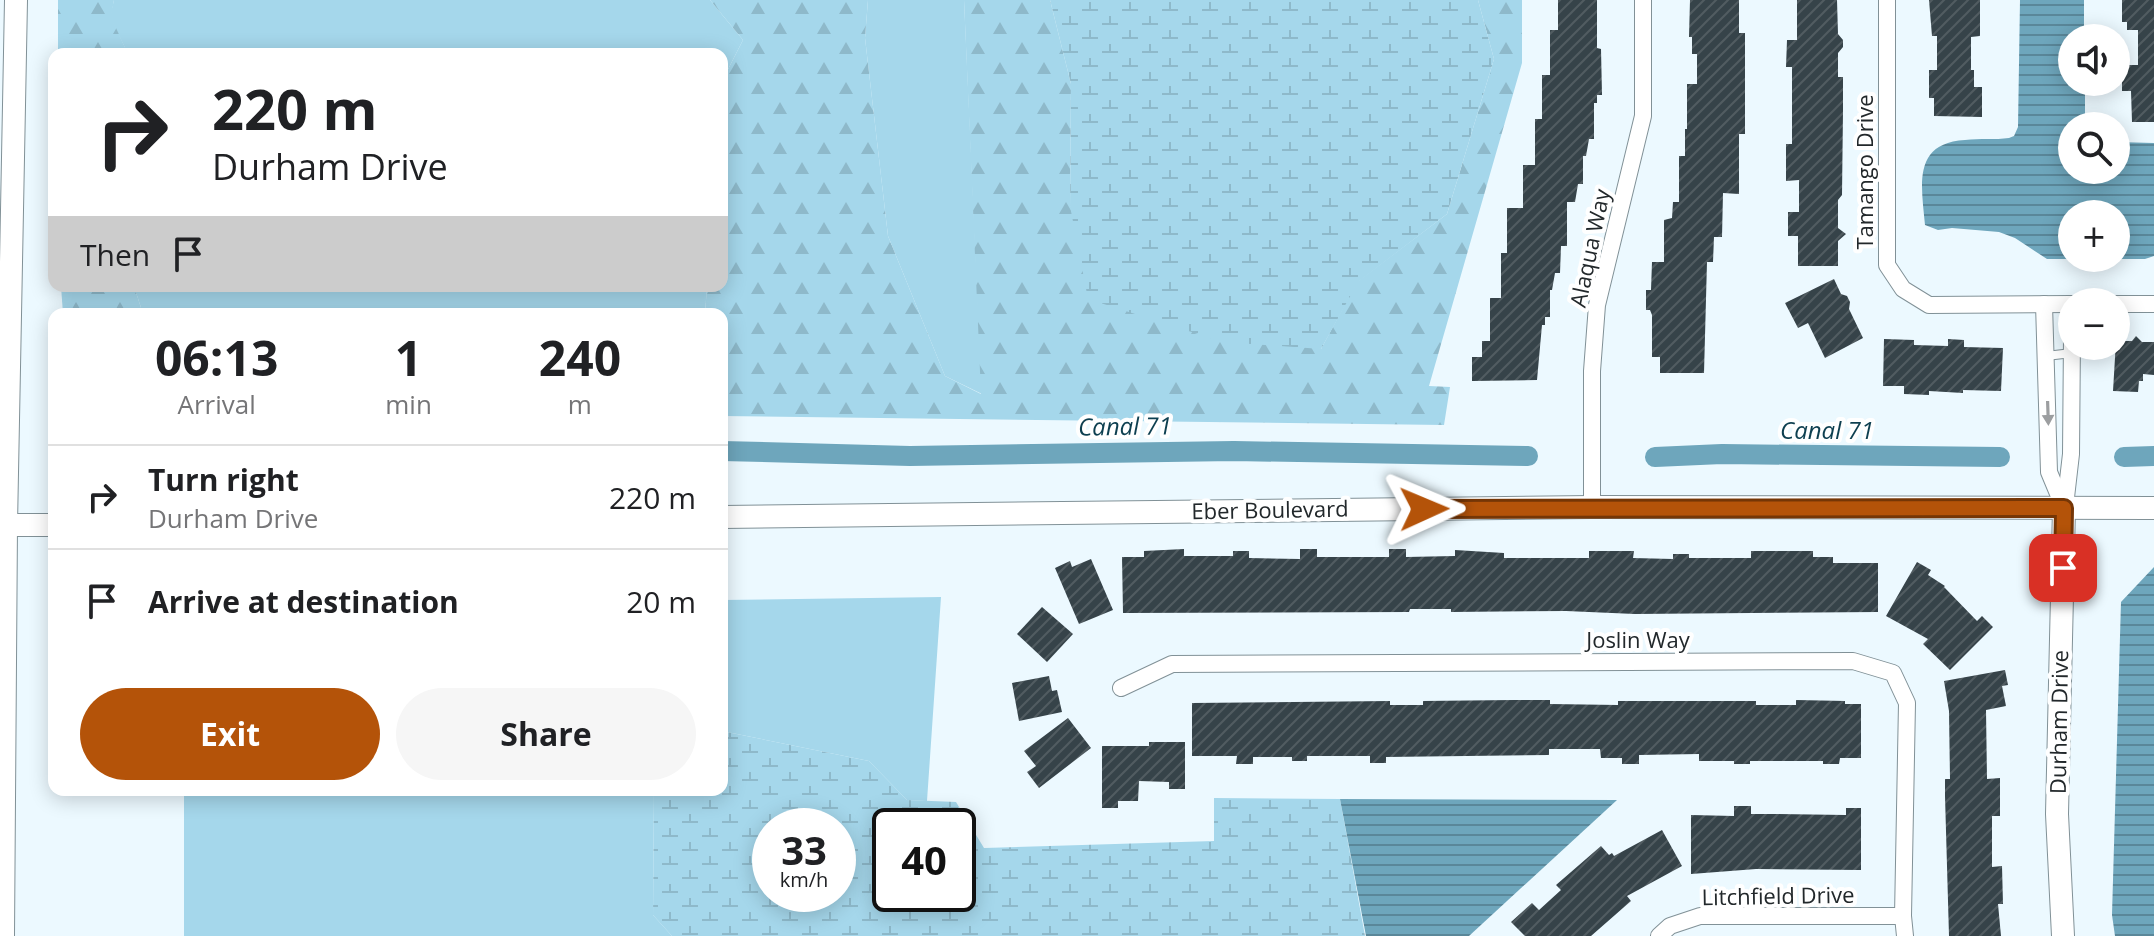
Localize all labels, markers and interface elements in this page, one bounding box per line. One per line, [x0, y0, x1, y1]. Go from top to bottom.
map controls [2058, 24, 2130, 360]
button: sound [2058, 24, 2130, 96]
text: 220 m [212, 70, 378, 146]
icon: right [80, 80, 184, 184]
street label: Tamango Drive [1849, 94, 1879, 250]
button: search [2058, 112, 2130, 184]
text: Durham Drive [212, 142, 448, 191]
street label: Alaqua Way [1562, 185, 1616, 310]
button: + [2058, 200, 2130, 272]
icon: arrive [166, 232, 210, 276]
text: Then [80, 234, 150, 275]
button: − [2058, 288, 2130, 360]
text: 06:13 [155, 325, 278, 390]
text: 1 [395, 325, 422, 390]
text: 240 [539, 325, 621, 390]
text: Arrival [177, 386, 256, 422]
text: min [385, 386, 432, 422]
text: m [568, 386, 592, 422]
one-way arrow [2041, 401, 2054, 426]
water label: Canal 71 [1078, 408, 1172, 443]
water label: Canal 71 [1780, 413, 1874, 446]
text: Turn right [148, 459, 299, 500]
position arrow [1382, 467, 1466, 551]
icon: right [80, 475, 124, 519]
text: 220 m [609, 477, 696, 518]
street label: Eber Boulevard [1191, 493, 1349, 525]
text: Durham Drive [148, 500, 318, 536]
pin [2029, 534, 2097, 602]
icon: arrive [2041, 546, 2085, 590]
icon: arrive [80, 579, 124, 623]
text: Arrive at destination [148, 581, 459, 622]
text: 20 m [626, 581, 696, 622]
street label: Joslin Way [1584, 624, 1691, 654]
street label: Durham Drive [2042, 650, 2074, 794]
button: Exit [80, 688, 380, 780]
button: Share [396, 688, 696, 780]
speed limit sign: 40 [872, 808, 976, 912]
text: 33 [781, 822, 827, 877]
text: km/h [780, 866, 828, 893]
street label: Litchfield Drive [1701, 879, 1855, 911]

